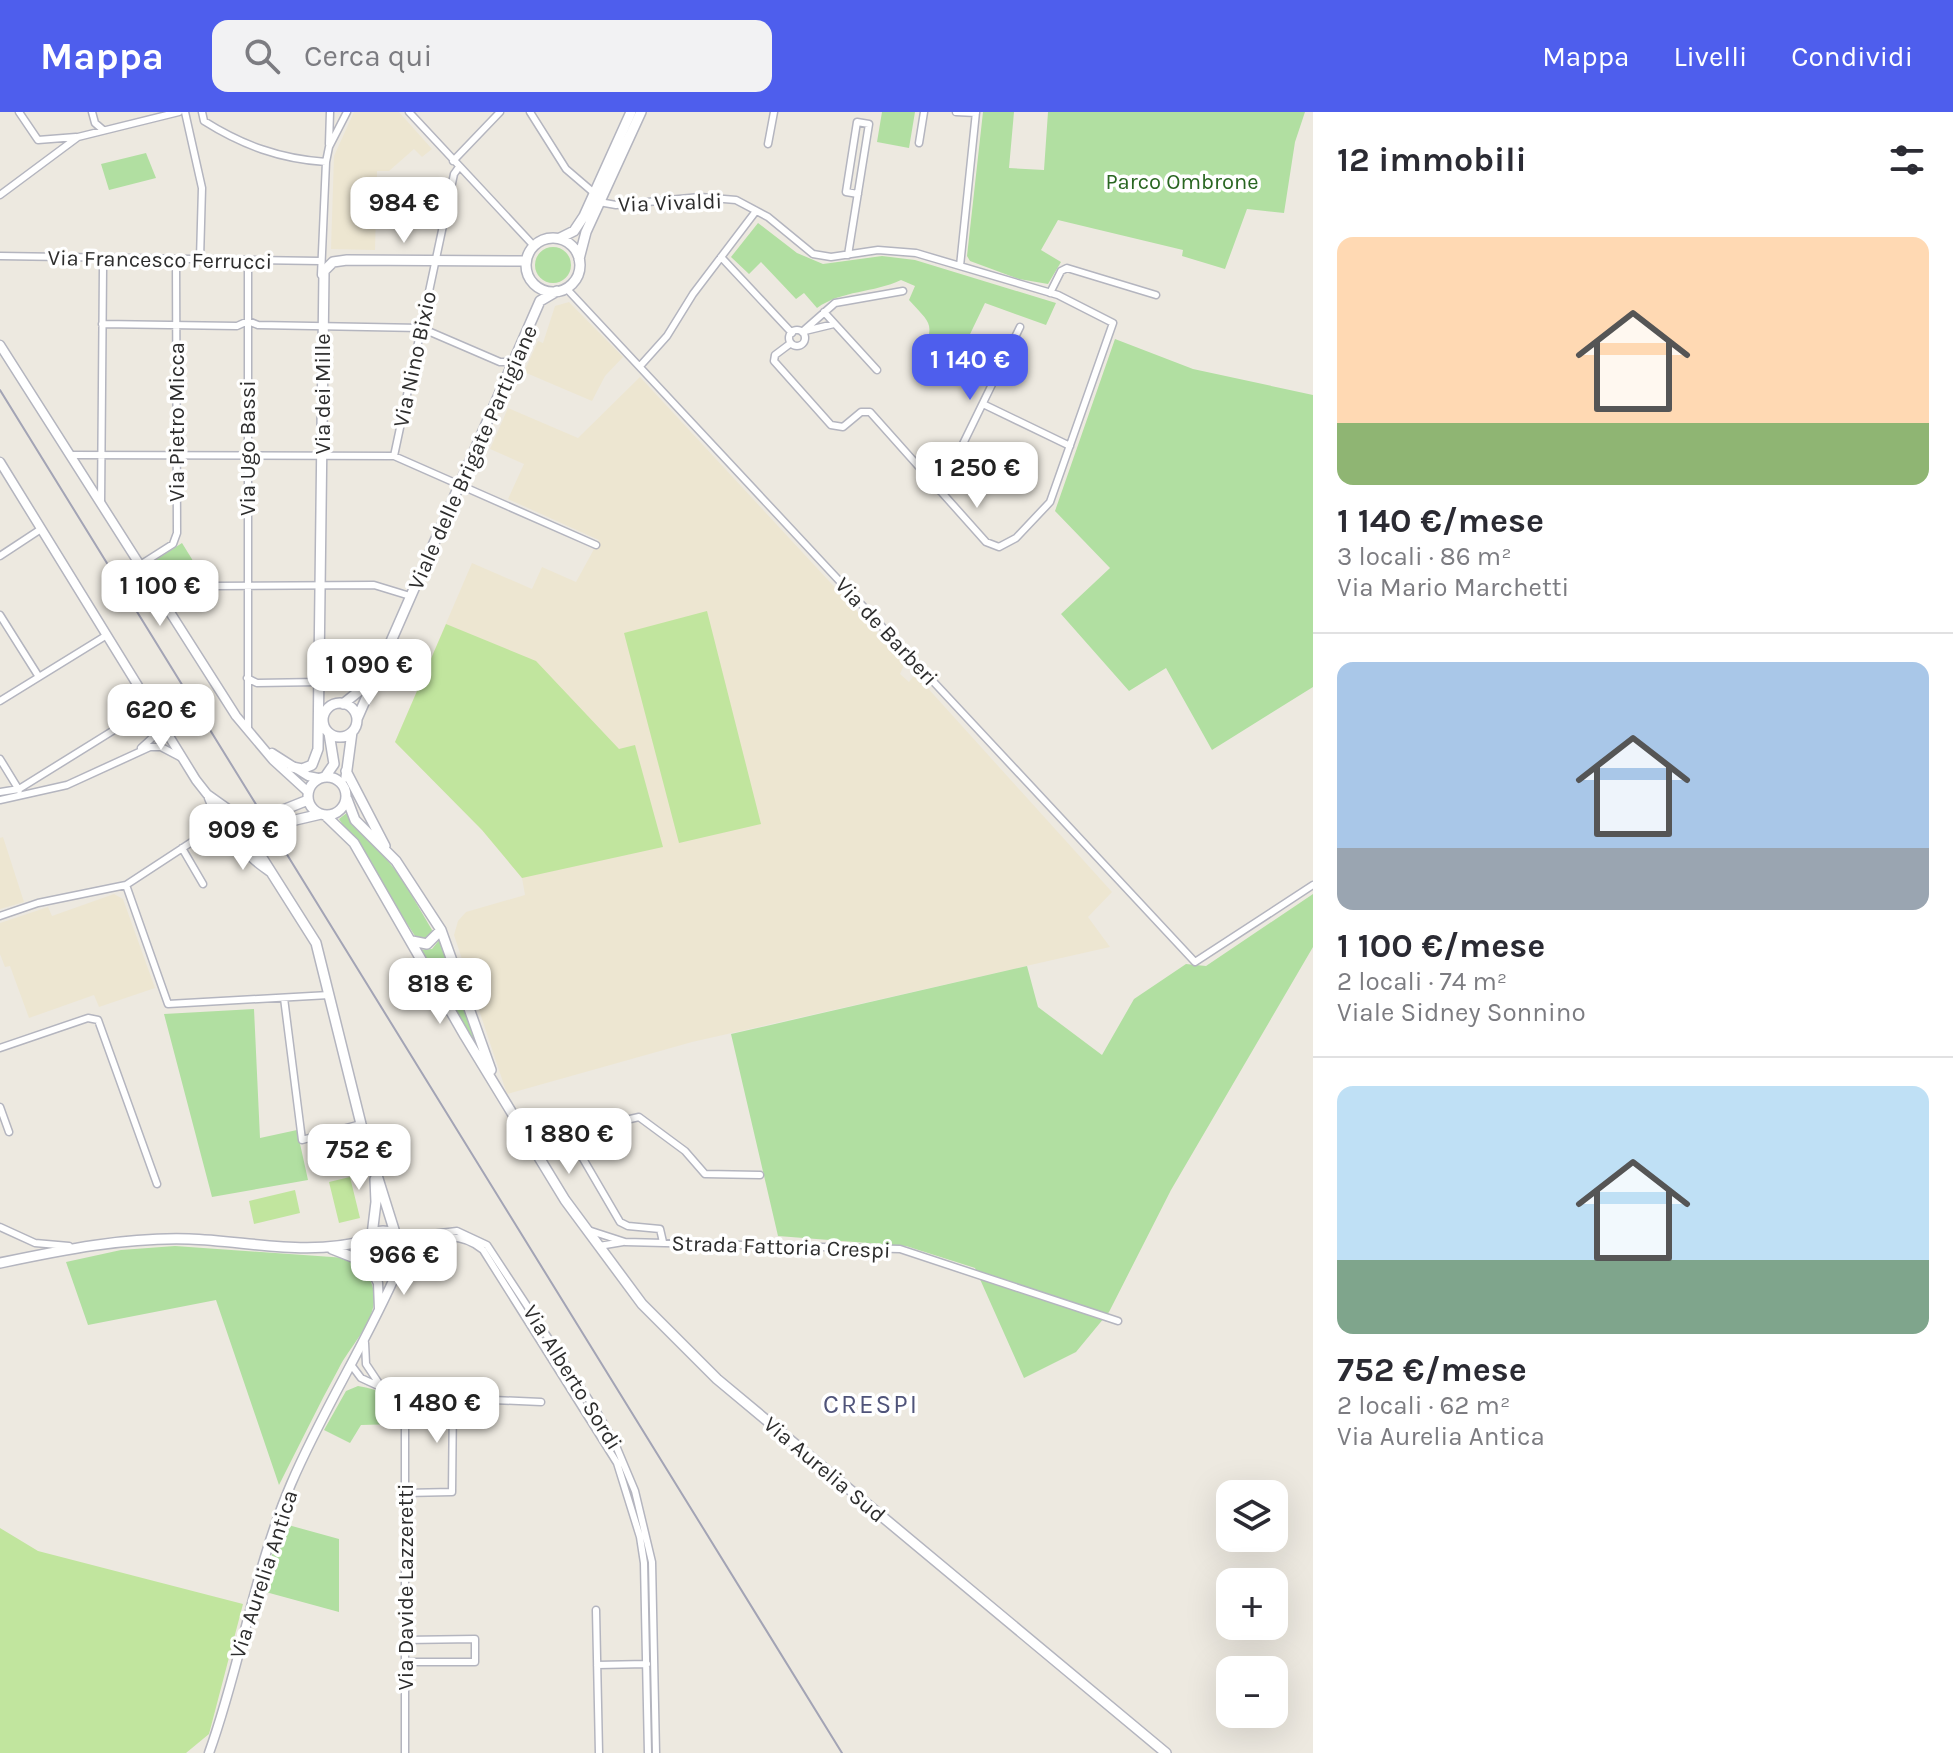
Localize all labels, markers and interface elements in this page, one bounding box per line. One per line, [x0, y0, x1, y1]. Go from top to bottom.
search box [212, 20, 772, 92]
text: Mappa [40, 34, 164, 79]
icon: search [240, 34, 284, 78]
text: Cerca qui [304, 38, 432, 74]
text: Mappa [1542, 40, 1629, 73]
text: Livelli [1673, 40, 1747, 73]
text: Condividi [1791, 40, 1913, 73]
icon: filters [1885, 138, 1929, 182]
text: 12 immobili [1337, 140, 1527, 180]
park label: Parco Ombrone [1105, 169, 1259, 195]
pin: 984 € [348, 177, 460, 245]
text: 984 € [368, 187, 440, 218]
street label: Via Vivaldi [618, 188, 723, 218]
street label: Via Francesco Ferrucci [47, 245, 273, 275]
street label: Via Nino Bixio [388, 289, 442, 430]
icon: home [1561, 289, 1705, 433]
street label: Viale delle Brigate Partigiane [403, 321, 543, 594]
street label: Via dei Mille [310, 333, 336, 455]
pin: 1 140 € [896, 334, 1044, 402]
street label: Via Pietro Micca [164, 342, 190, 502]
text: 1 140 € [930, 344, 1010, 375]
street label: Via Ugo Bassi [235, 380, 261, 516]
pin: 1 250 € [903, 442, 1051, 510]
text: 1 250 € [934, 452, 1020, 483]
text: 1 140 €/mese [1337, 501, 1544, 541]
text: 3 locali · 86 m² [1337, 541, 1512, 572]
pin: 1 100 € [86, 560, 234, 628]
text: 1 100 € [119, 570, 201, 601]
street label: Via de Barberi [830, 572, 943, 691]
text: Via Mario Marchetti [1337, 572, 1569, 603]
pin: 1 090 € [295, 639, 443, 707]
text: 1 090 € [325, 649, 413, 680]
pin: 620 € [105, 684, 217, 752]
text: 620 € [125, 694, 197, 725]
icon: home [1561, 714, 1705, 858]
pin: 909 € [187, 804, 299, 872]
text: 909 € [207, 814, 279, 845]
text: 1 100 €/mese [1337, 926, 1545, 966]
pin: 818 € [384, 958, 496, 1026]
text: 2 locali · 74 m² [1337, 966, 1507, 997]
text: 818 € [407, 968, 473, 999]
text: Viale Sidney Sonnino [1337, 997, 1586, 1028]
pin: 1 880 € [495, 1108, 643, 1176]
text: 1 880 € [525, 1118, 613, 1149]
pin: 752 € [303, 1124, 415, 1192]
text: 752 € [326, 1134, 392, 1165]
icon: home [1561, 1138, 1705, 1282]
pin: 966 € [348, 1229, 460, 1297]
street label: Strada Fattoria Crespi [671, 1230, 891, 1264]
text: 966 € [369, 1239, 439, 1270]
street label: Via Alberto Sordi [517, 1300, 627, 1455]
text: 752 €/mese [1337, 1350, 1527, 1390]
pin: 1 480 € [363, 1377, 511, 1445]
text: 1 480 € [393, 1387, 481, 1418]
district label: CRESPI [823, 1389, 919, 1420]
text: 2 locali · 62 m² [1337, 1390, 1510, 1421]
street label: Via Aurelia Sud [758, 1411, 891, 1528]
text: Via Aurelia Antica [1337, 1421, 1545, 1452]
map controls [1216, 1480, 1288, 1728]
button: layers [1216, 1480, 1288, 1552]
street label: Via Davide Lazzeretti [393, 1484, 419, 1691]
street label: Via Aurelia Antica [224, 1487, 303, 1662]
button: + [1216, 1568, 1288, 1640]
button: − [1216, 1656, 1288, 1728]

